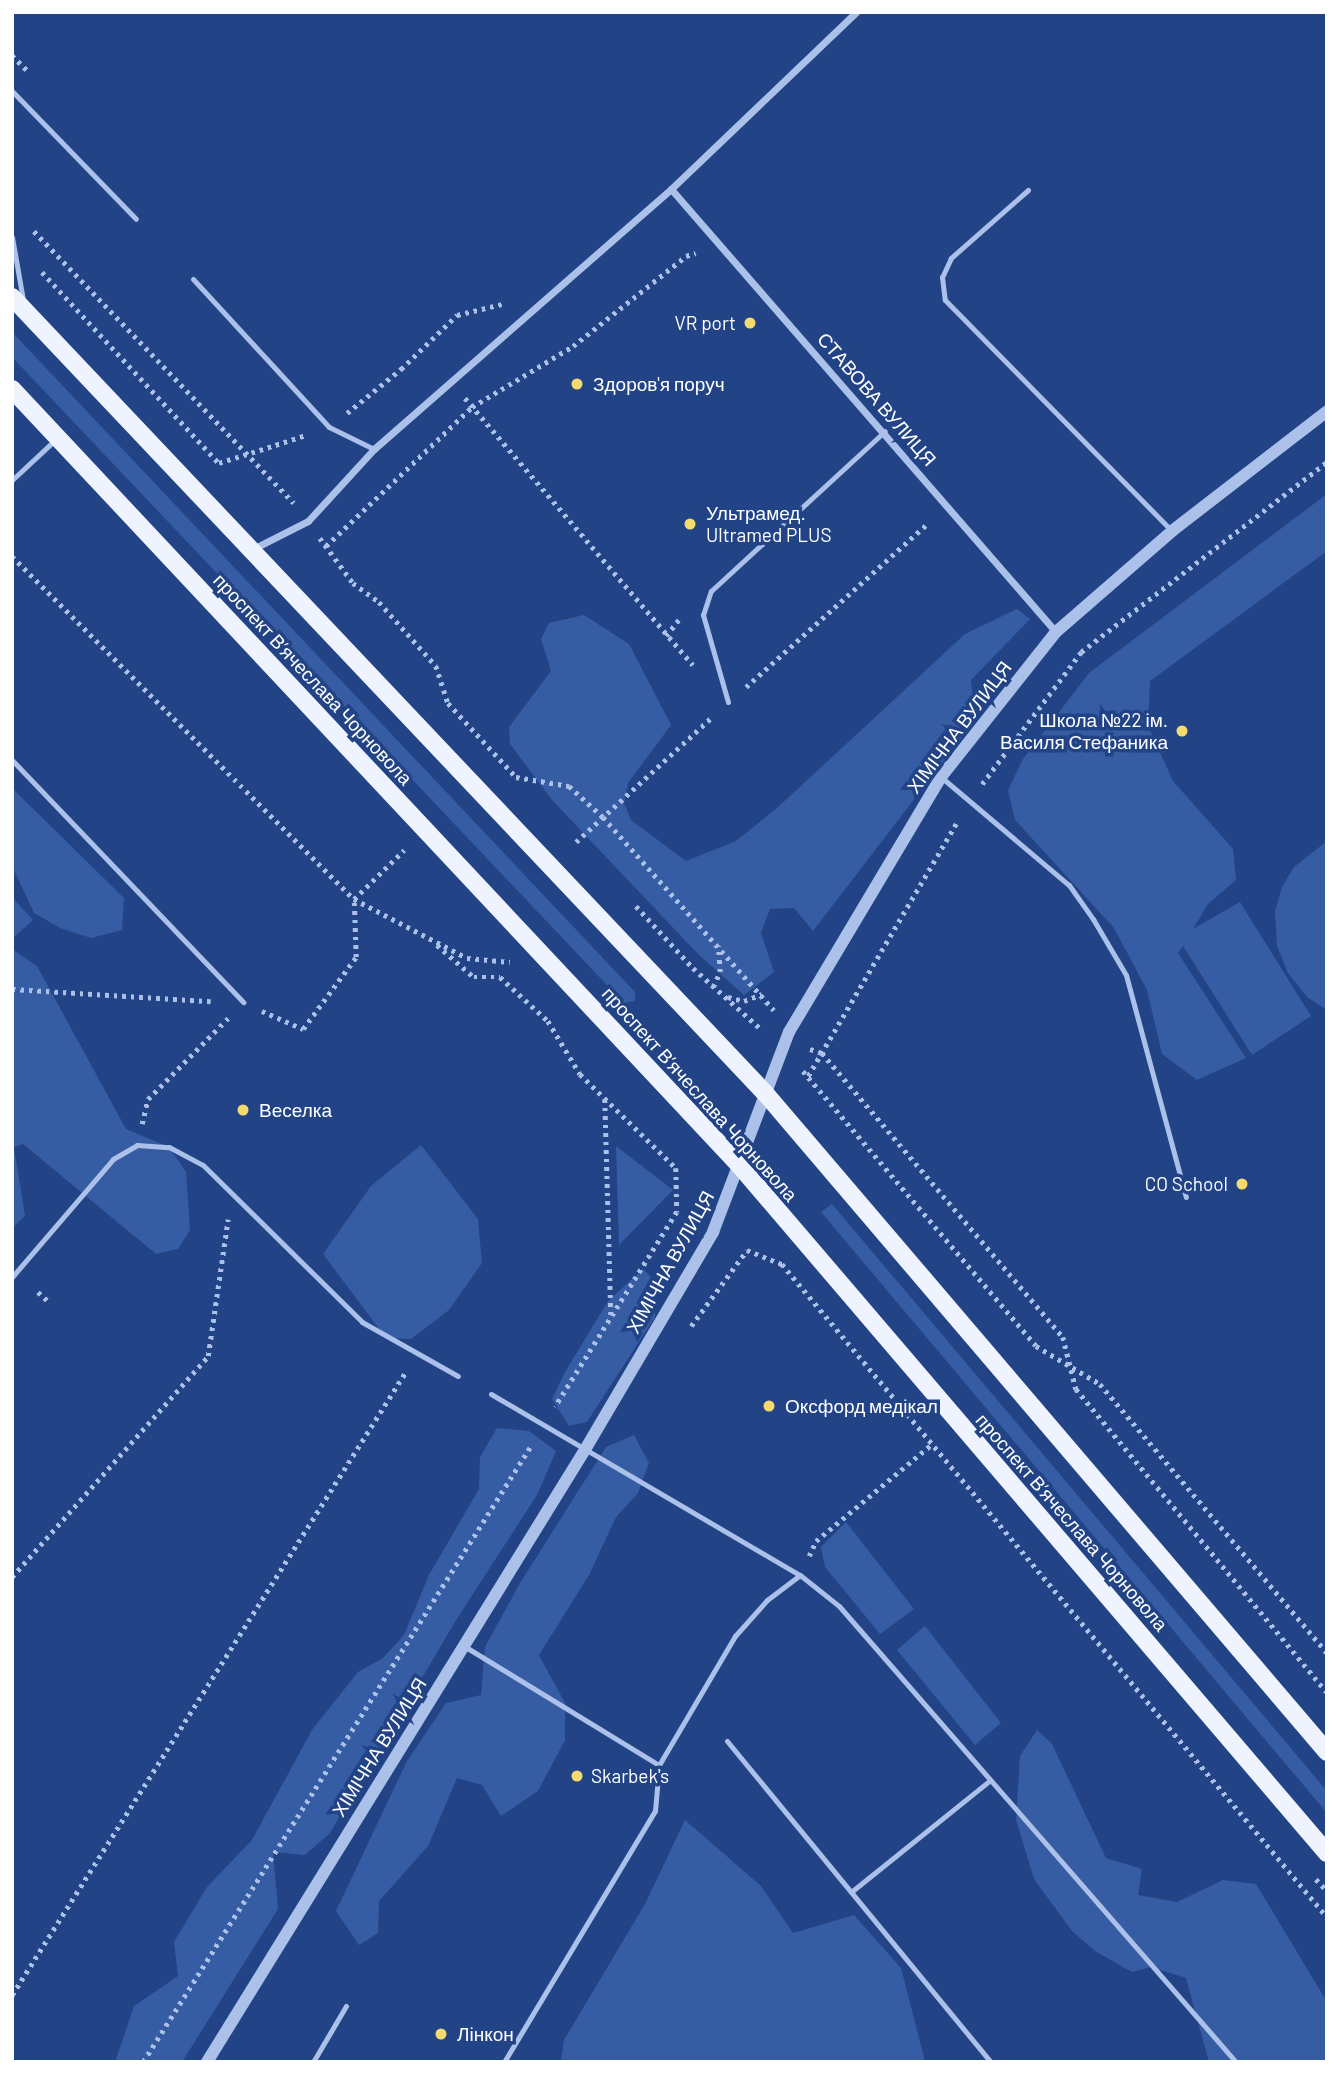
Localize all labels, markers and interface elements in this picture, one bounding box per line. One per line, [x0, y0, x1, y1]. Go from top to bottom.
place label: VR port [675, 312, 736, 334]
marker: VR port [742, 315, 758, 331]
street label: СТАВОВА ВУЛИЦЯ [813, 328, 941, 470]
place label: Здоров'я поруч [593, 373, 725, 395]
marker: Здоров'я поруч [567, 374, 587, 394]
place label: Ультрамед. Ultramed PLUS [706, 502, 832, 546]
marker: Ультрамед. Ultramed PLUS [680, 514, 700, 534]
street label: проспект Вʼячеслава Чорновола [209, 569, 417, 789]
street label: ХІМІЧНА ВУЛИЦЯ [902, 657, 1016, 797]
place label: Школа №22 ім. Василя Стефаника [1000, 709, 1168, 753]
marker: Школа №22 ім. Василя Стефаника [1174, 723, 1190, 739]
street label: проспект Вʼячеслава Чорновола [598, 982, 802, 1206]
place label: Веселка [259, 1099, 332, 1121]
marker: Веселка [233, 1100, 253, 1120]
place label: CO School [1145, 1173, 1228, 1195]
marker: CO School [1234, 1176, 1250, 1192]
street label: ХІМІЧНА ВУЛИЦЯ [621, 1187, 719, 1337]
place label: Оксфорд медікал [785, 1395, 938, 1417]
marker: Оксфорд медікал [759, 1396, 779, 1416]
street label: проспект Вʼячеслава Чорновола [971, 1409, 1173, 1635]
street label: ХІМІЧНА ВУЛИЦЯ [327, 1673, 431, 1821]
place label: Skarbek's [591, 1765, 669, 1787]
marker: Skarbek's [569, 1768, 585, 1784]
place label: Лінкон [457, 2023, 514, 2045]
marker: Лінкон [431, 2024, 451, 2044]

